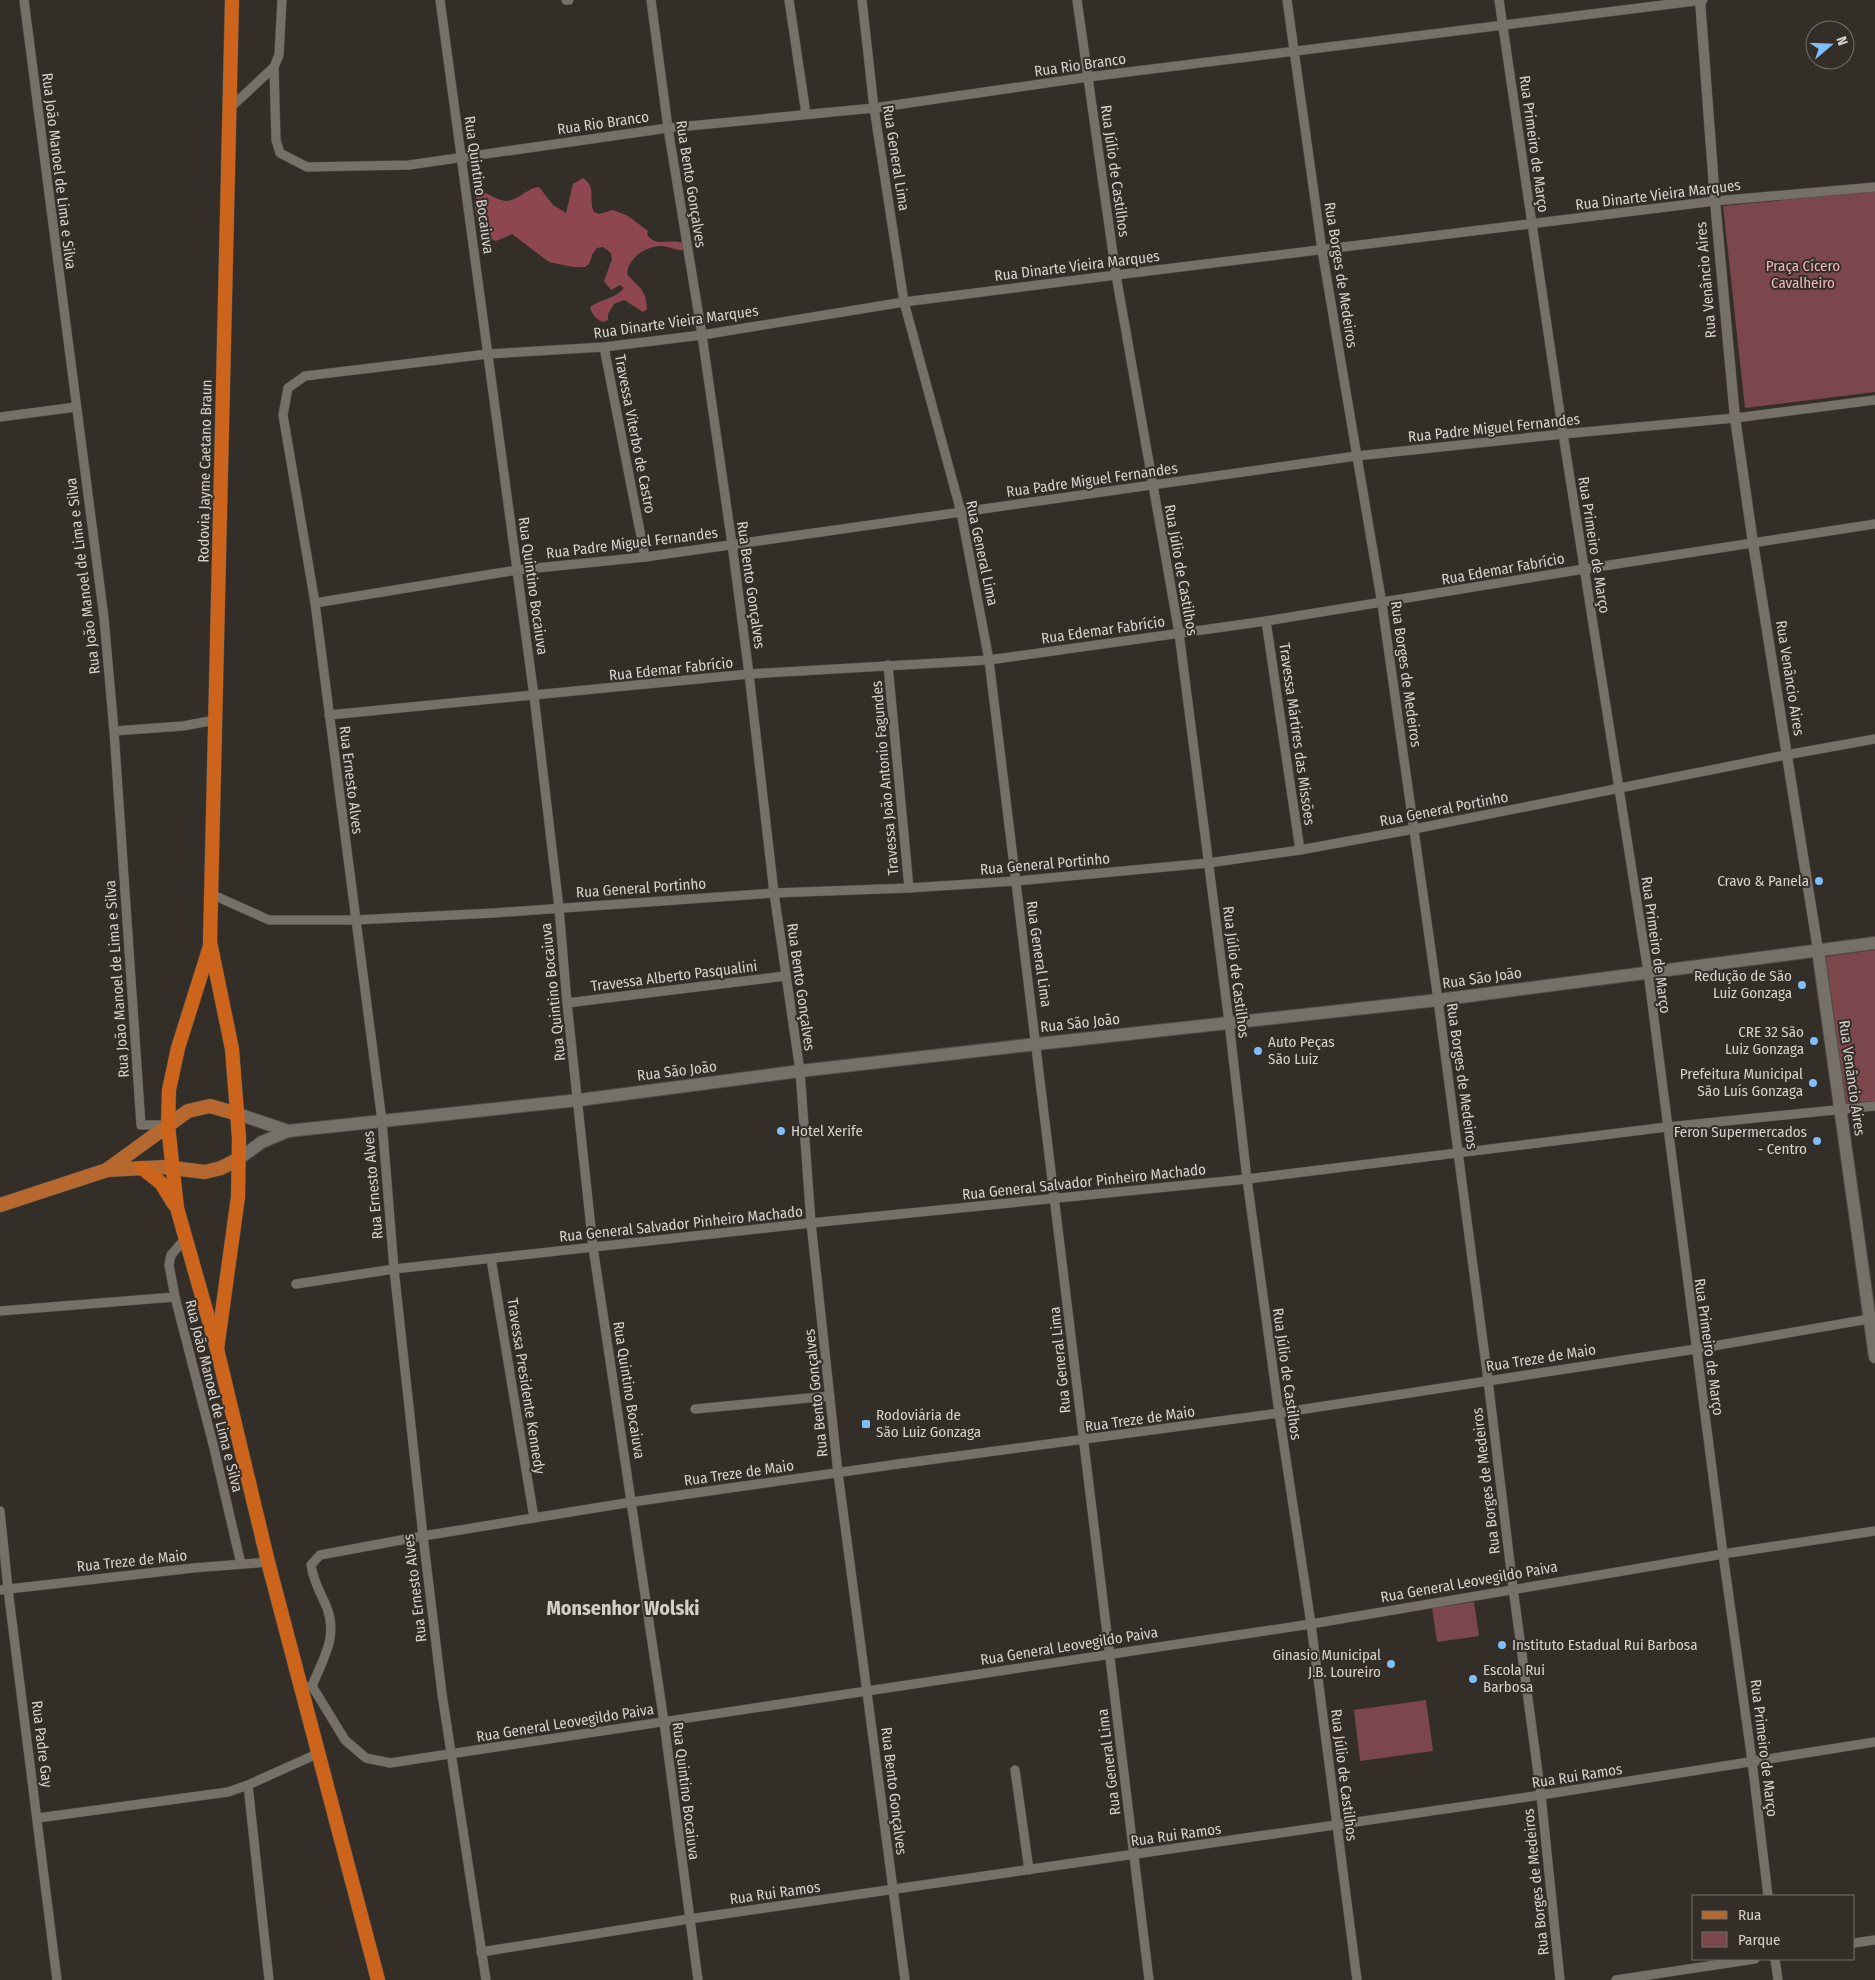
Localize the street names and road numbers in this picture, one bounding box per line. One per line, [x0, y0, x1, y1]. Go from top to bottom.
street label: Rua Rio Branco [1033, 50, 1127, 80]
street label: Rua João Manoel de Lima e Silva [38, 72, 80, 270]
street label: Rua Primeiro de Março [1515, 74, 1553, 214]
street label: Rua General Lima [879, 104, 913, 212]
street label: Rua Júlio de Castilhos [1097, 104, 1133, 238]
street label: Rua Rio Branco [556, 108, 650, 138]
street label: Rua Quintino Bocaiuva [460, 115, 498, 255]
street label: Rua Bento Gonçalves [672, 119, 710, 249]
street label: Rua Dinarte Vieira Marques [1574, 176, 1742, 214]
street label: Rua Borges de Medeiros [1321, 201, 1361, 349]
street label: Rua Venâncio Aires [1692, 221, 1720, 339]
street label: Rua Dinarte Vieira Marques [993, 247, 1161, 285]
street label: Rua Dinarte Vieira Marques [592, 302, 760, 342]
street label: Travessa Viterbo de Castro [611, 353, 659, 515]
street label: Rodovia Jayme Caetano Braun [194, 379, 216, 563]
street label: Rua Padre Miguel Fernandes [1407, 410, 1581, 446]
street label: Rua Padre Miguel Fernandes [1005, 459, 1179, 501]
street label: Rua Primeiro de Março [1574, 475, 1614, 615]
street label: Rua João Manoel de Lima e Silva [62, 477, 104, 675]
street label: Rua General Lima [962, 499, 1002, 607]
street label: Rua Júlio de Castilhos [1161, 503, 1201, 637]
street label: Rua Quintino Bocaiuva [514, 516, 552, 656]
street label: Rua Bento Gonçalves [733, 520, 769, 650]
street label: Rua Padre Miguel Fernandes [545, 524, 719, 562]
street label: Rua Edemar Fabrício [1440, 549, 1566, 589]
street label: Rua Borges de Medeiros [1387, 600, 1425, 748]
street label: Rua Edemar Fabrício [1040, 612, 1166, 648]
street label: Rua Venâncio Aires [1772, 619, 1808, 737]
street label: Travessa Mártires das Missões [1275, 642, 1319, 826]
street label: Rua Edemar Fabrício [608, 654, 734, 684]
street label: Travessa João Antonio Fagundes [868, 680, 902, 876]
street label: Rua Ernesto Alves [335, 725, 367, 835]
street label: Rua General Portinho [1378, 788, 1510, 830]
street label: Rua General Portinho [979, 849, 1111, 879]
street label: Rua General Portinho [575, 874, 707, 902]
street label: Rua Primeiro de Março [1637, 875, 1675, 1015]
street label: Rua João Manoel de Lima e Silva [101, 880, 133, 1078]
street label: Rua General Lima [1023, 900, 1055, 1008]
street label: Rua Júlio de Castilhos [1219, 905, 1253, 1039]
street label: Rua Quintino Bocaiuva [537, 922, 569, 1062]
street label: Rua Bento Gonçalves [783, 922, 819, 1052]
street label: Travessa Alberto Pasqualini [590, 957, 758, 995]
street label: Rua São João [1441, 963, 1523, 992]
street label: Rua Borges de Medeiros [1443, 1002, 1481, 1150]
street label: Rua São João [1039, 1010, 1121, 1036]
street label: Rua Venâncio Aires [1835, 1019, 1869, 1137]
street label: Rua São João [636, 1057, 718, 1085]
street label: Rua Ernesto Alves [359, 1130, 387, 1240]
street label: Rua General Salvador Pinheiro Machado [961, 1160, 1207, 1204]
street label: Rua General Salvador Pinheiro Machado [558, 1202, 804, 1246]
street label: Rua Primeiro de Março [1690, 1277, 1728, 1417]
street label: Travessa Presidente Kennedy [503, 1297, 549, 1476]
street label: Rua João Manoel de Lima e Silva [181, 1298, 247, 1494]
street label: Rua General Lima [1045, 1306, 1075, 1414]
street label: Rua Júlio de Castilhos [1269, 1307, 1305, 1441]
street label: Rua Quintino Bocaiuva [609, 1320, 649, 1460]
street label: Rua Bento Gonçalves [800, 1328, 832, 1458]
street label: Rua Treze de Maio [1485, 1340, 1597, 1376]
street label: Rua Treze de Maio [1084, 1402, 1196, 1436]
street label: Rua Borges de Medeiros [1468, 1407, 1504, 1555]
street label: Rua Treze de Maio [683, 1456, 795, 1490]
street label: Rua Ernesto Alves [399, 1533, 431, 1643]
street label: Rua Treze de Maio [76, 1546, 188, 1576]
street label: Rua General Leovegildo Paiva [1379, 1558, 1559, 1606]
street label: Rua General Leovegildo Paiva [979, 1623, 1159, 1669]
street label: Rua Primeiro de Março [1747, 1678, 1781, 1818]
street label: Rua Padre Gay [28, 1699, 56, 1789]
street label: Rua General Leovegildo Paiva [475, 1700, 655, 1746]
street label: Rua General Lima [1094, 1708, 1124, 1816]
street label: Rua Júlio de Castilhos [1327, 1708, 1361, 1842]
street label: Rua Quintino Bocaiuva [669, 1721, 703, 1861]
street label: Rua Bento Gonçalves [877, 1726, 911, 1856]
street label: Rua Rui Ramos [1530, 1760, 1624, 1792]
street label: Rua Borges de Medeiros [1519, 1808, 1553, 1956]
street label: Rua Rui Ramos [1129, 1820, 1223, 1850]
street label: Rua Rui Ramos [728, 1878, 822, 1908]

